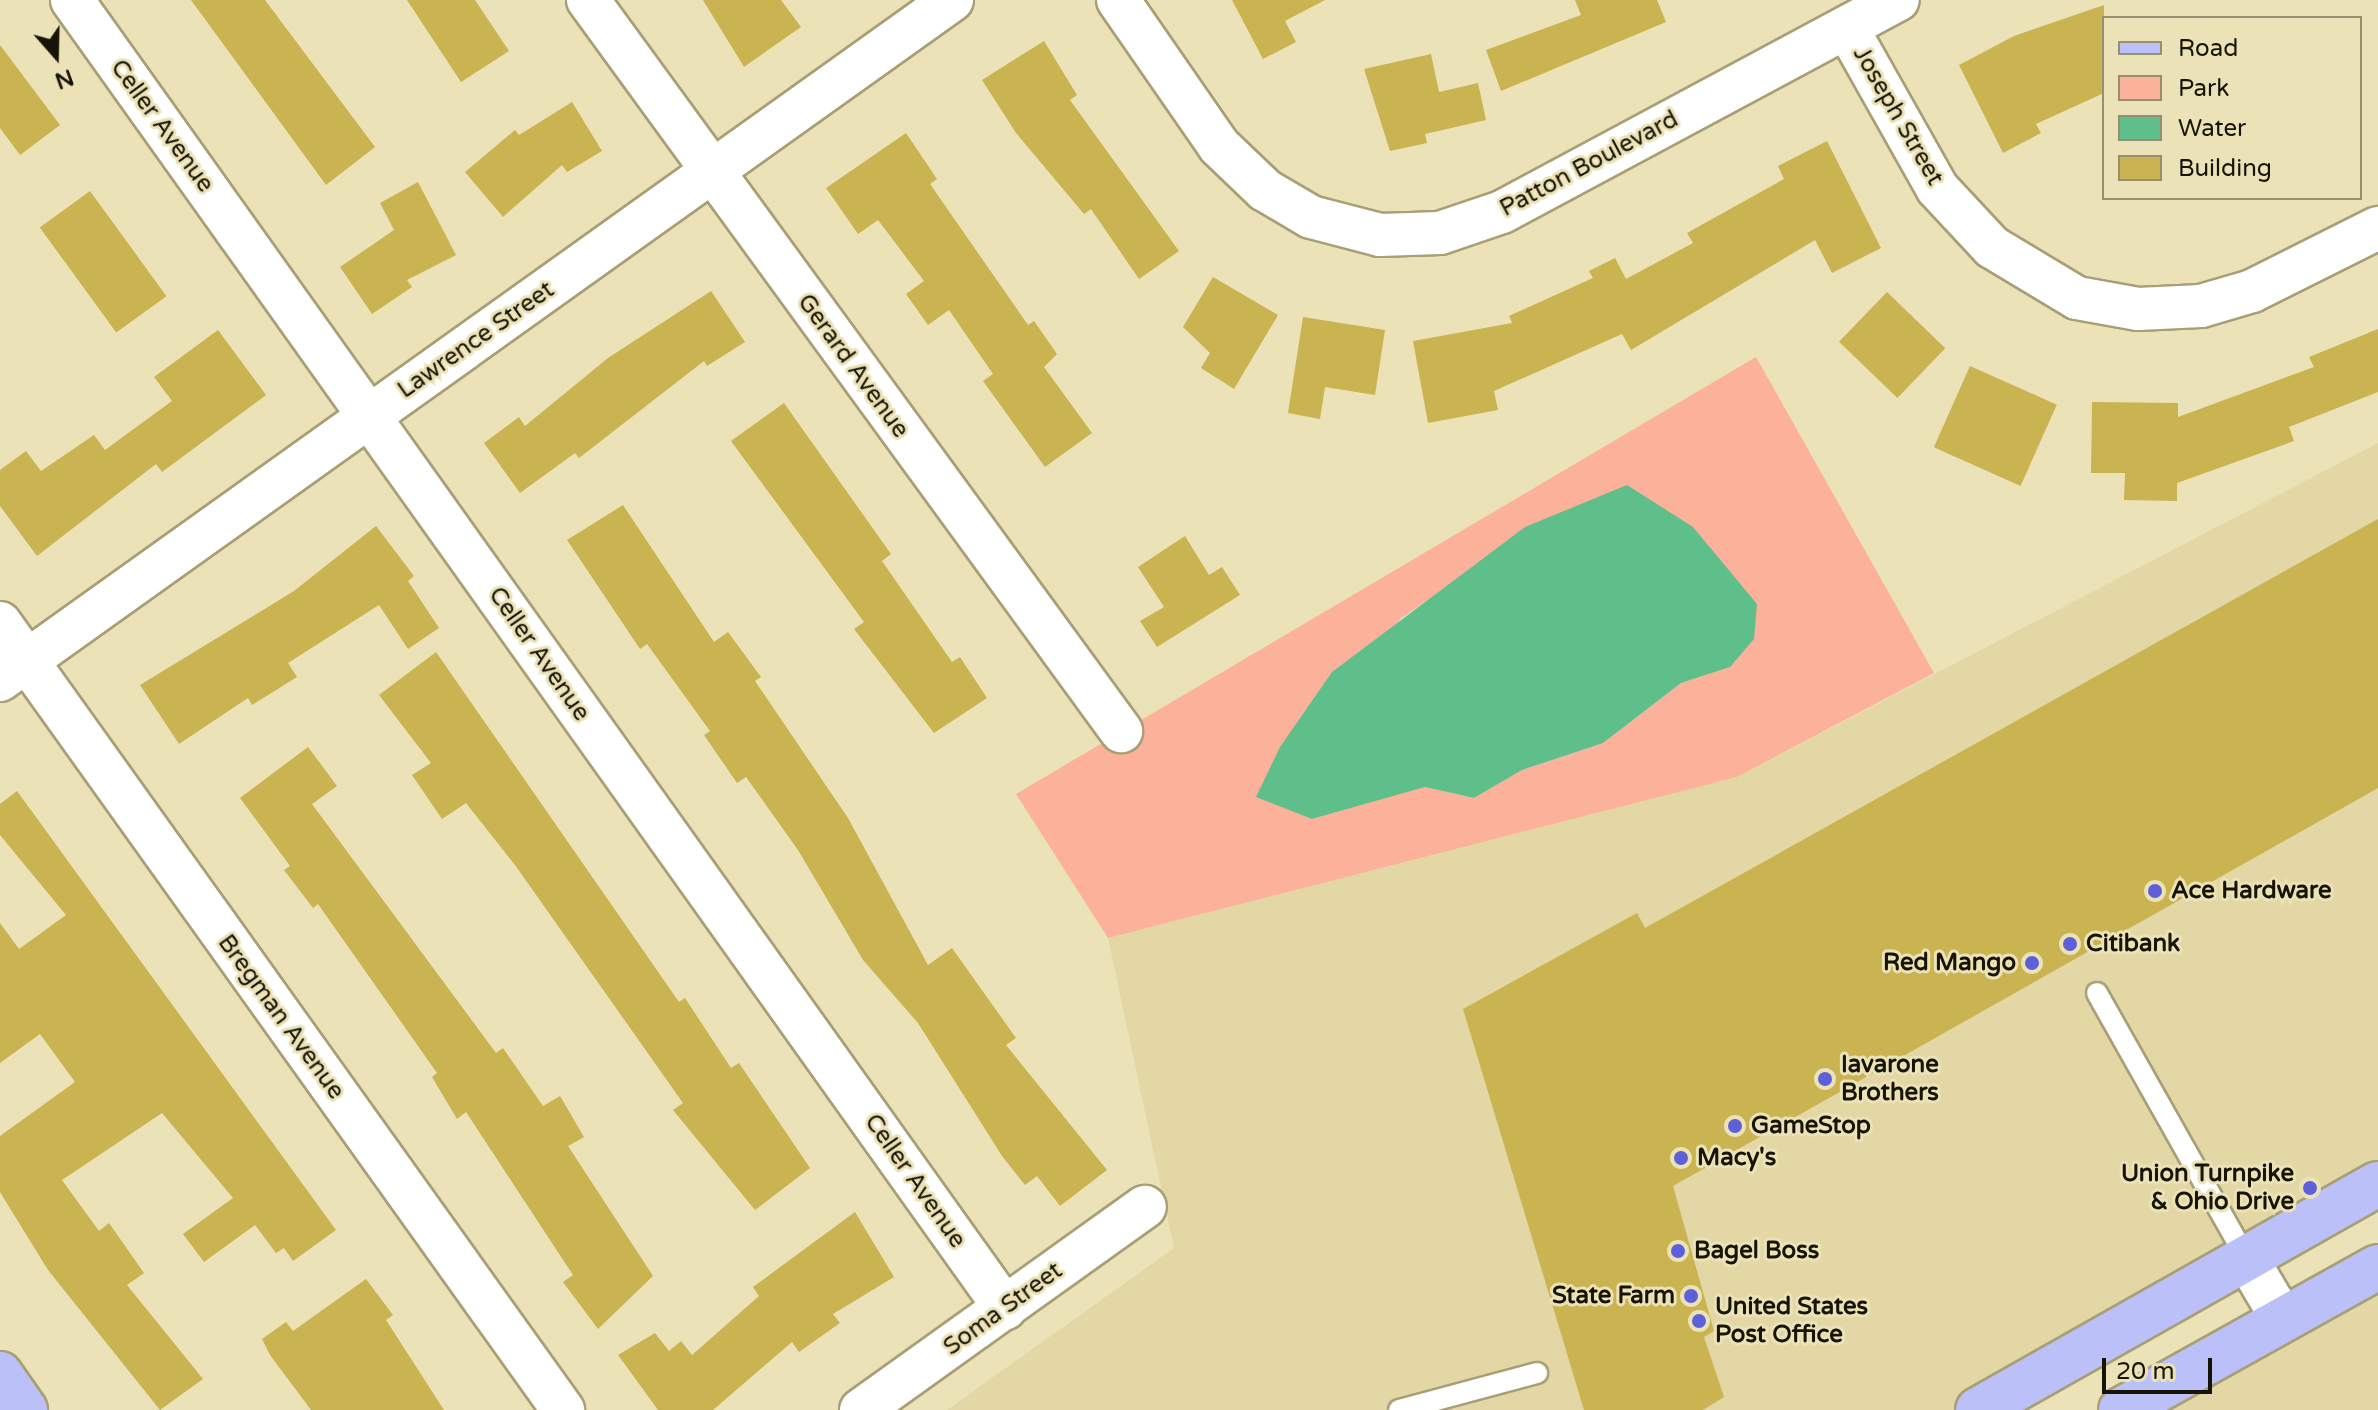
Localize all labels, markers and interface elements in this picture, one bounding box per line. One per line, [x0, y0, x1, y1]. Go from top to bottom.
north arrow [16, 16, 96, 96]
legend [2102, 16, 2362, 200]
text: Road [2178, 34, 2238, 63]
street label: Joseph Street [1847, 41, 1949, 191]
street label: Celler Avenue [104, 54, 220, 198]
text: N [51, 63, 77, 94]
text: Park [2178, 74, 2229, 103]
street label: Patton Boulevard [1495, 105, 1683, 223]
text: Water [2178, 114, 2246, 143]
text: Building [2178, 154, 2272, 183]
street label: Lawrence Street [392, 275, 560, 405]
street label: Gerard Avenue [791, 289, 915, 443]
street label: Celler Avenue [482, 582, 596, 726]
place label: Ace Hardware [2171, 877, 2331, 905]
marker: Ace Hardware [2146, 882, 2164, 900]
street label: Bregman Avenue [212, 929, 350, 1105]
place label: Citibank [2086, 930, 2180, 958]
marker: Citibank [2061, 935, 2079, 953]
place label: Red Mango [1883, 949, 2016, 977]
marker: Red Mango [2023, 954, 2041, 972]
place label: Iavarone Brothers [1841, 1051, 1939, 1107]
marker: Iavarone Brothers [1816, 1070, 1834, 1088]
street label: Celler Avenue [858, 1109, 972, 1253]
place label: GameStop [1751, 1112, 1871, 1140]
marker: GameStop [1726, 1117, 1744, 1135]
place label: Macy's [1697, 1144, 1776, 1172]
marker: Macy's [1672, 1149, 1690, 1167]
place label: Union Turnpike & Ohio Drive [2121, 1160, 2294, 1216]
marker: Union Turnpike & Ohio Drive [2301, 1179, 2319, 1197]
place label: Bagel Boss [1694, 1237, 1819, 1265]
marker: Bagel Boss [1669, 1242, 1687, 1260]
street label: Soma Street [938, 1256, 1068, 1362]
place label: State Farm [1552, 1282, 1675, 1310]
marker: State Farm [1682, 1287, 1700, 1305]
place label: United States Post Office [1715, 1293, 1868, 1349]
marker: United States Post Office [1690, 1312, 1708, 1330]
scale bar [2106, 1342, 2216, 1392]
text: 20 m [2116, 1357, 2174, 1386]

